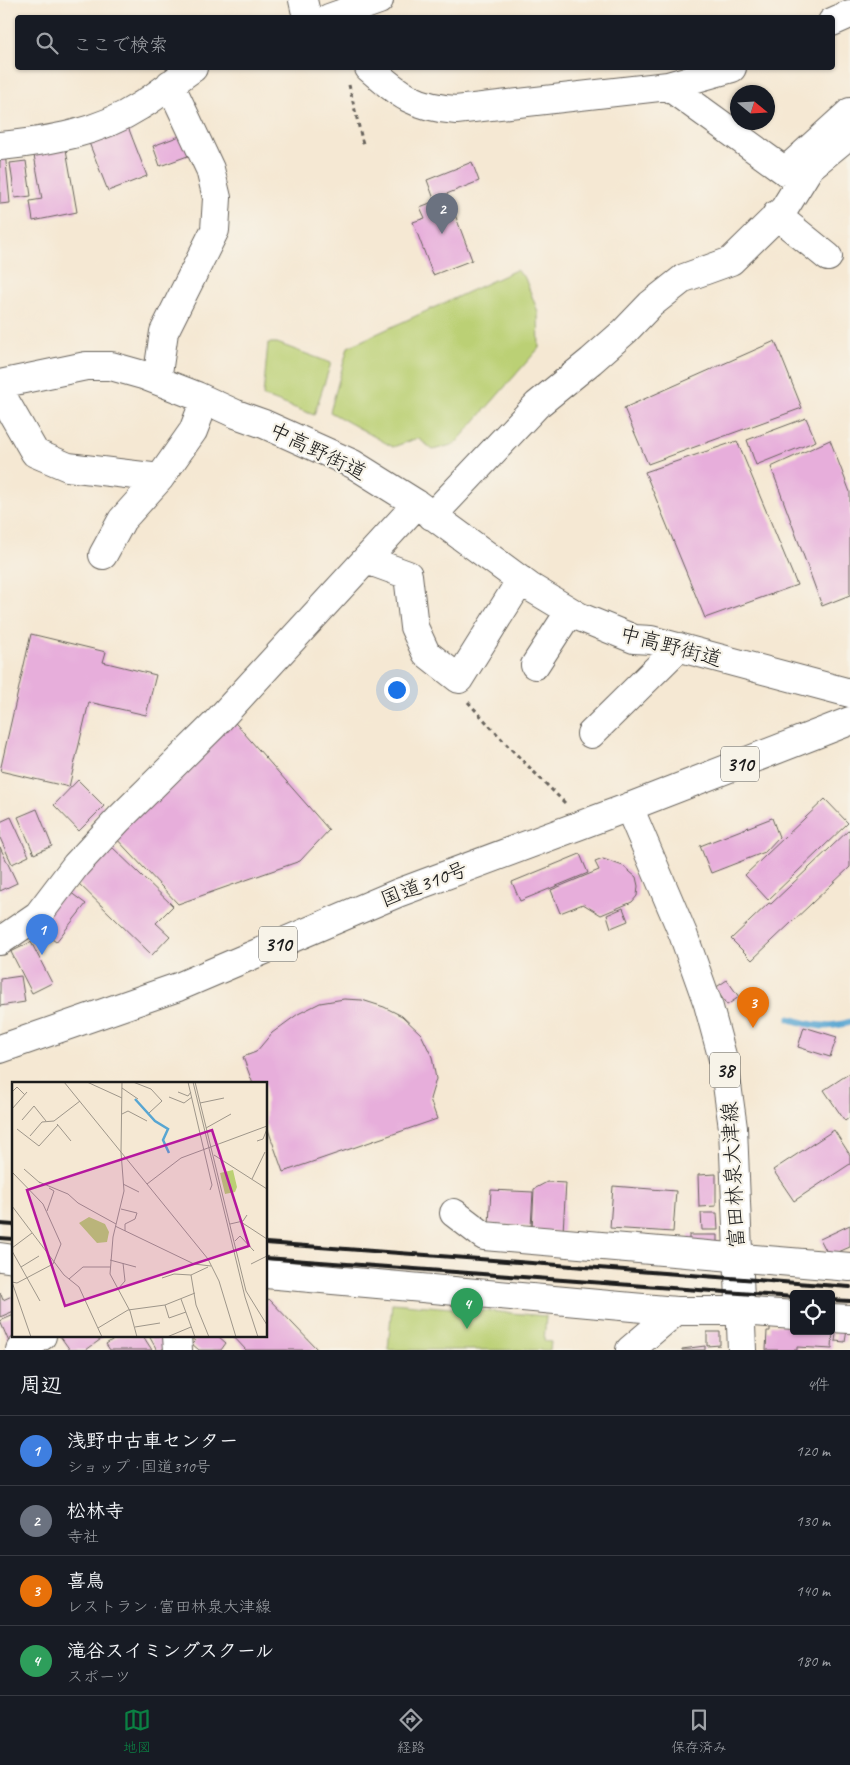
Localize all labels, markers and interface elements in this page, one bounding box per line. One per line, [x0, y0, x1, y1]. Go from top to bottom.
search box [15, 15, 835, 70]
icon: search [33, 29, 61, 57]
text: ここで検索 [73, 33, 168, 57]
north arrow [730, 85, 775, 130]
pin: 2 [426, 193, 458, 234]
street label: 中高野街道 [265, 416, 371, 486]
street label: 中高野街道 [617, 620, 725, 672]
your location [384, 677, 410, 703]
road number: 310 [721, 746, 759, 782]
street label: 国道310号 [377, 855, 471, 913]
pin: 1 [26, 914, 58, 955]
road number: 310 [259, 926, 297, 962]
pin: 3 [737, 987, 769, 1028]
road number: 38 [710, 1052, 740, 1088]
inset map [12, 1082, 268, 1338]
street label: 富田林泉大津線 [716, 1101, 750, 1249]
pin: 4 [451, 1288, 483, 1329]
map controls [790, 1290, 835, 1335]
button: locate [790, 1290, 835, 1335]
text: 周辺 [20, 1372, 62, 1398]
text: 4件 [807, 1375, 830, 1395]
text: 浅野中古車センター [67, 1429, 238, 1453]
text: 1 [32, 1441, 40, 1461]
text: 120 m [796, 1441, 830, 1461]
text: ショップ · 国道310号 [67, 1457, 211, 1477]
text: 松林寺 [67, 1499, 124, 1523]
text: 2 [32, 1511, 40, 1531]
text: 130 m [796, 1511, 830, 1531]
text: 寺社 [67, 1527, 99, 1547]
text: 喜鳥 [67, 1569, 105, 1593]
text: 3 [32, 1581, 40, 1601]
text: 140 m [796, 1581, 830, 1601]
text: レストラン · 富田林泉大津線 [67, 1597, 271, 1617]
text: 滝谷スイミングスクール [67, 1639, 274, 1663]
text: 4 [32, 1651, 40, 1671]
text: 180 m [796, 1651, 830, 1671]
text: スポーツ [67, 1667, 131, 1687]
tab: 地図 [123, 1706, 151, 1756]
tab: 経路 [397, 1706, 425, 1756]
tab: 保存済み [671, 1706, 727, 1756]

